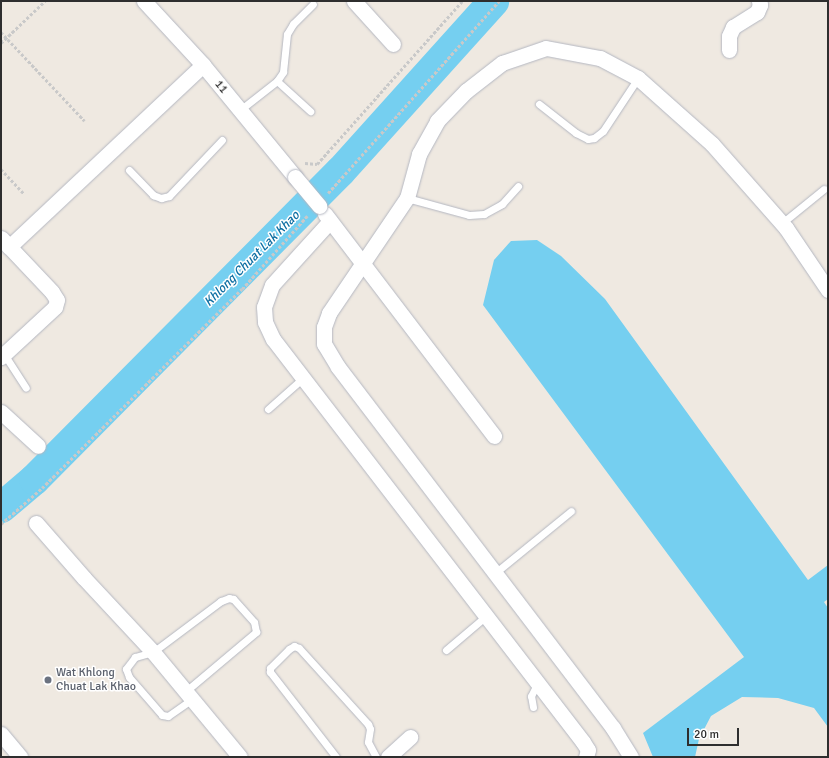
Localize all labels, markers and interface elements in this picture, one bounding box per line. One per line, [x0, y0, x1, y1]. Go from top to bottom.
street label: 11 [211, 77, 231, 97]
water label: Khlong Chuat Lak Khao [201, 208, 303, 310]
place label: Wat Khlong Chuat Lak Khao [56, 666, 136, 694]
marker: Wat Khlong Chuat Lak Khao [43, 675, 53, 685]
scale bar [689, 720, 741, 746]
text: 20 m [694, 727, 719, 742]

